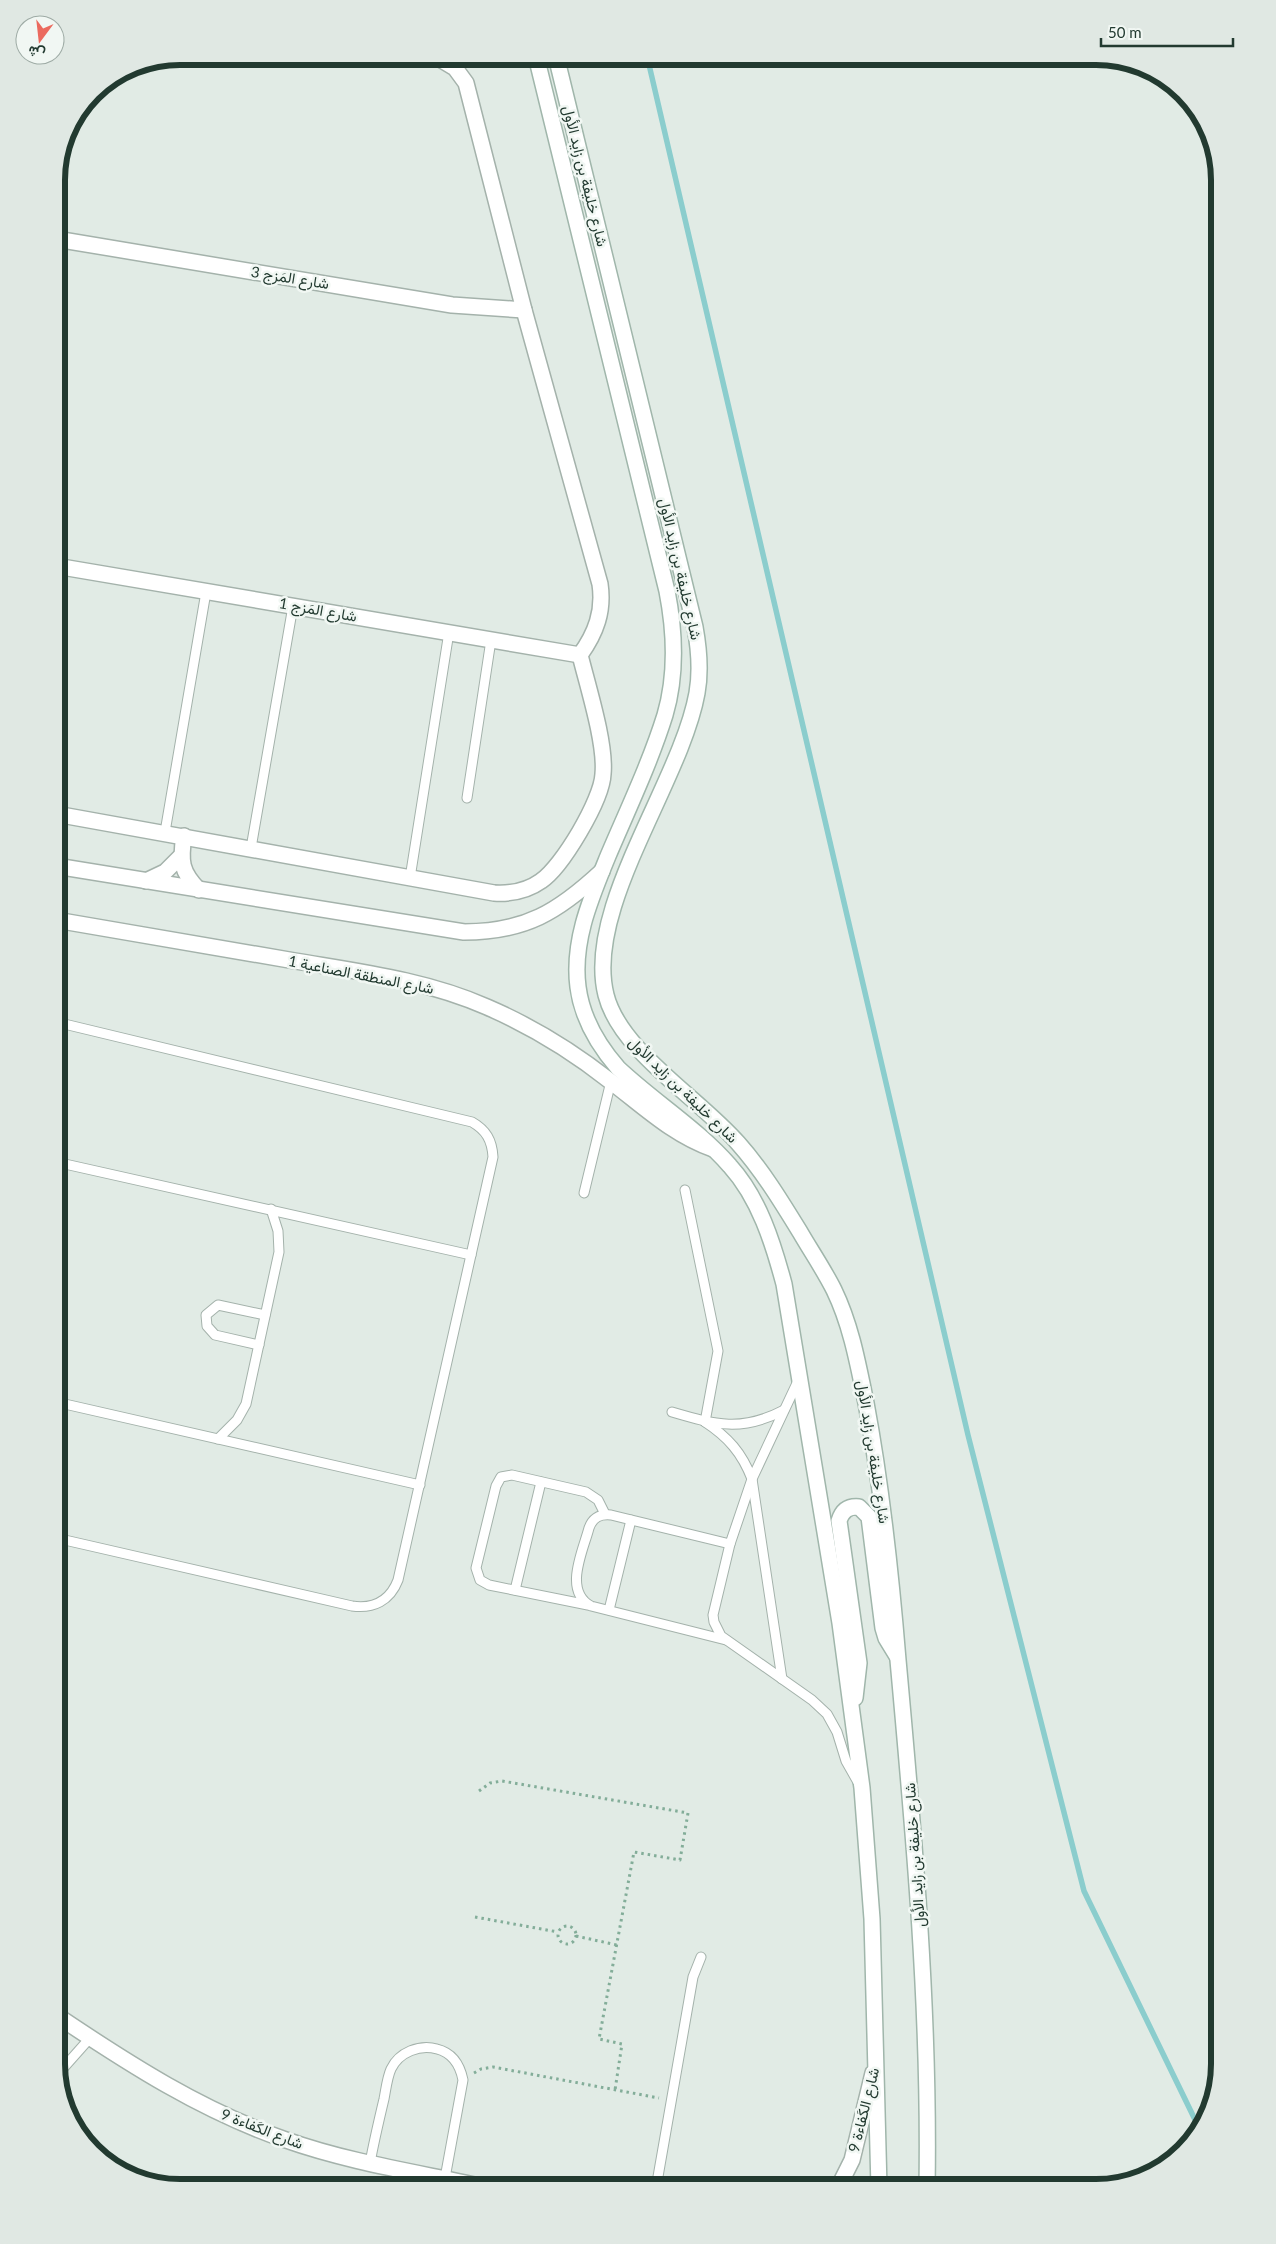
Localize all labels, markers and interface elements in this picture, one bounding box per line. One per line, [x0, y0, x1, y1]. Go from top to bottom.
north arrow [15, 15, 65, 65]
scale bar [1101, 15, 1234, 47]
text: 50 m [1108, 23, 1142, 41]
text: ش [26, 42, 47, 63]
street label: شارع خليفة بن زايد الأول [557, 103, 612, 249]
street label: شارع المَزج 3 [249, 262, 331, 295]
street label: شارع خليفة بن زايد الأول [653, 496, 706, 642]
street label: شارع المَزج 1 [277, 593, 359, 628]
street label: شارع المنطقة الصناعية 1 [286, 951, 436, 1000]
street label: شارع خليفة بن زايد الأول [623, 1033, 742, 1148]
street label: شارع خليفة بن زايد الأول [851, 1379, 894, 1525]
street label: شارع خليفة بن زايد الأول [900, 1782, 931, 1928]
street label: شارع الكَفاءة 9 [844, 2065, 885, 2155]
street label: شارع الكَفاءة 9 [218, 2104, 306, 2155]

